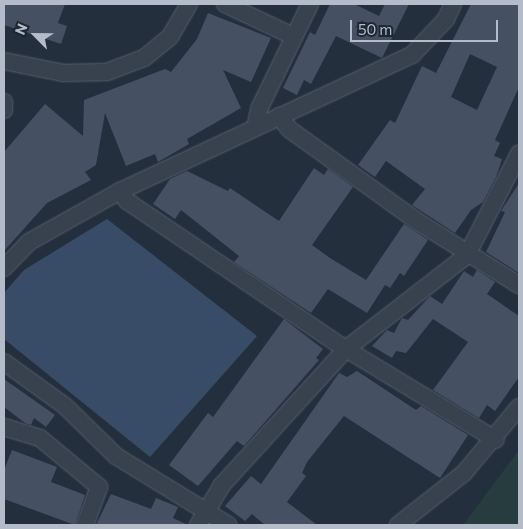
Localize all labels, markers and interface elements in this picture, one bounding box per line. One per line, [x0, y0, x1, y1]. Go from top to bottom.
north arrow [10, 10, 60, 60]
scale bar [353, 10, 500, 42]
text: 50 m [358, 20, 392, 38]
text: N [11, 21, 31, 37]

